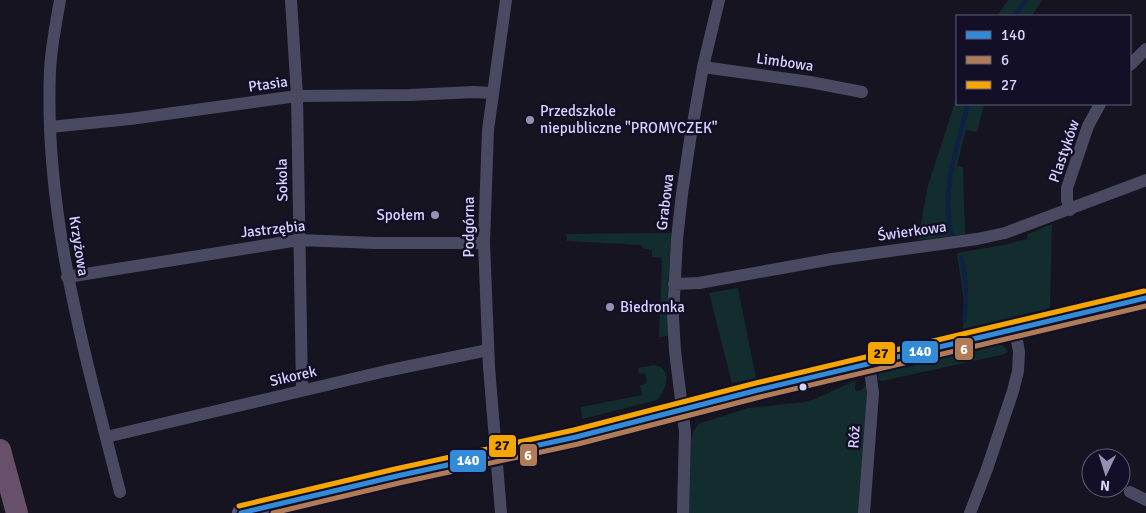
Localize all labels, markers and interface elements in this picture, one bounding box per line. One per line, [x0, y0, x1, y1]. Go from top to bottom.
legend [956, 15, 1131, 105]
text: 140 [1001, 26, 1025, 44]
street label: Limbowa [755, 49, 815, 75]
text: 6 [1001, 51, 1009, 69]
street label: Ptasia [247, 72, 289, 96]
text: 27 [1001, 76, 1017, 94]
place label: Przedszkole niepubliczne "PROMYCZEK" [540, 102, 718, 137]
marker: Przedszkole niepubliczne "PROMYCZEK" [524, 114, 536, 126]
street label: Plastyków [1045, 117, 1083, 185]
street label: Sokola [273, 158, 291, 202]
street label: Grabowa [653, 173, 677, 231]
street label: Podgórna [460, 197, 478, 257]
place label: Społem [376, 206, 425, 224]
marker: Społem [429, 209, 441, 221]
street label: Krzyżowa [65, 215, 93, 277]
street label: Świerkowa [876, 216, 948, 245]
street label: Jastrzębia [240, 217, 306, 241]
place label: Biedronka [620, 298, 685, 316]
marker: Biedronka [604, 301, 616, 313]
line badge: 6 [954, 337, 974, 361]
line badge: 140 [901, 340, 939, 364]
line badge: 27 [867, 341, 896, 365]
text: 6 [960, 341, 968, 358]
text: 140 [909, 343, 932, 360]
text: 27 [873, 345, 889, 362]
street label: Sikorek [268, 362, 319, 390]
unlabelled marker [798, 382, 808, 392]
street label: Róż [844, 425, 864, 449]
line badge: 27 [488, 434, 517, 458]
text: 27 [494, 437, 510, 454]
line badge: 6 [519, 443, 538, 467]
text: 6 [524, 447, 532, 464]
north arrow [1081, 448, 1131, 498]
line badge: 140 [449, 449, 487, 473]
text: 140 [457, 452, 480, 469]
text: N [1100, 477, 1111, 494]

